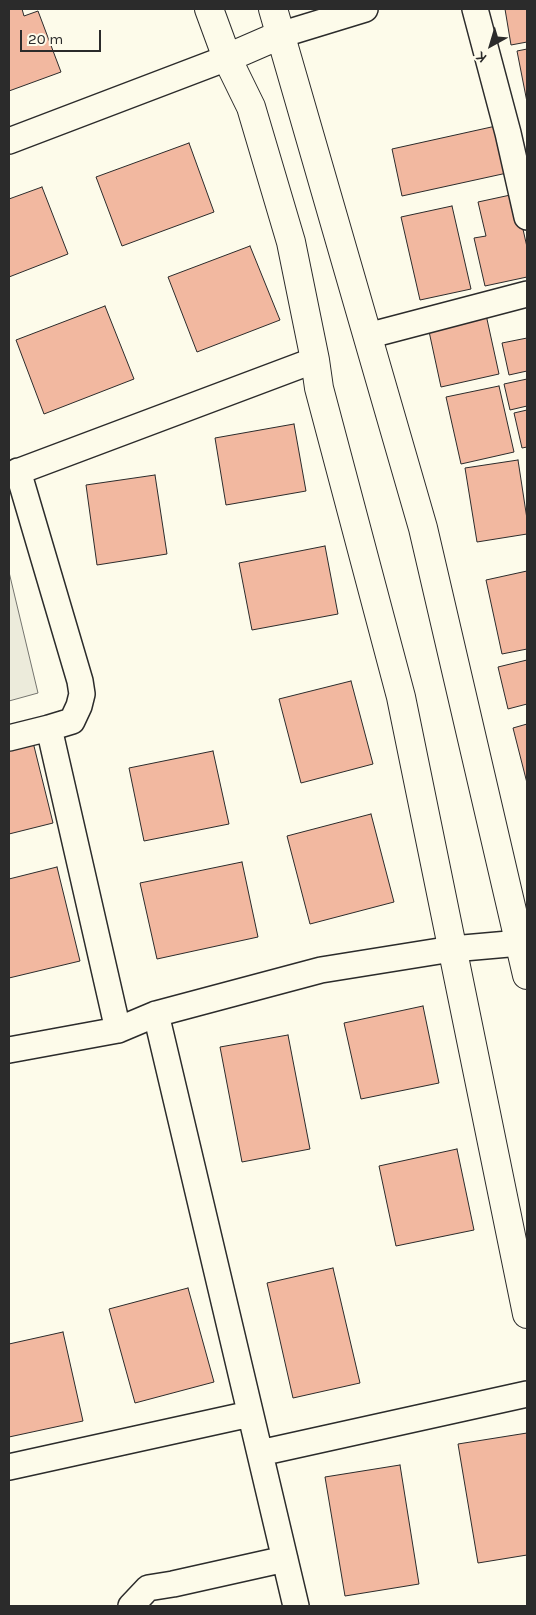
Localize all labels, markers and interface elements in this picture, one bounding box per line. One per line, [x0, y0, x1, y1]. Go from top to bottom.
scale bar [22, 20, 104, 52]
north arrow [466, 20, 516, 70]
text: 20 m [28, 30, 63, 48]
text: K [472, 48, 490, 67]

